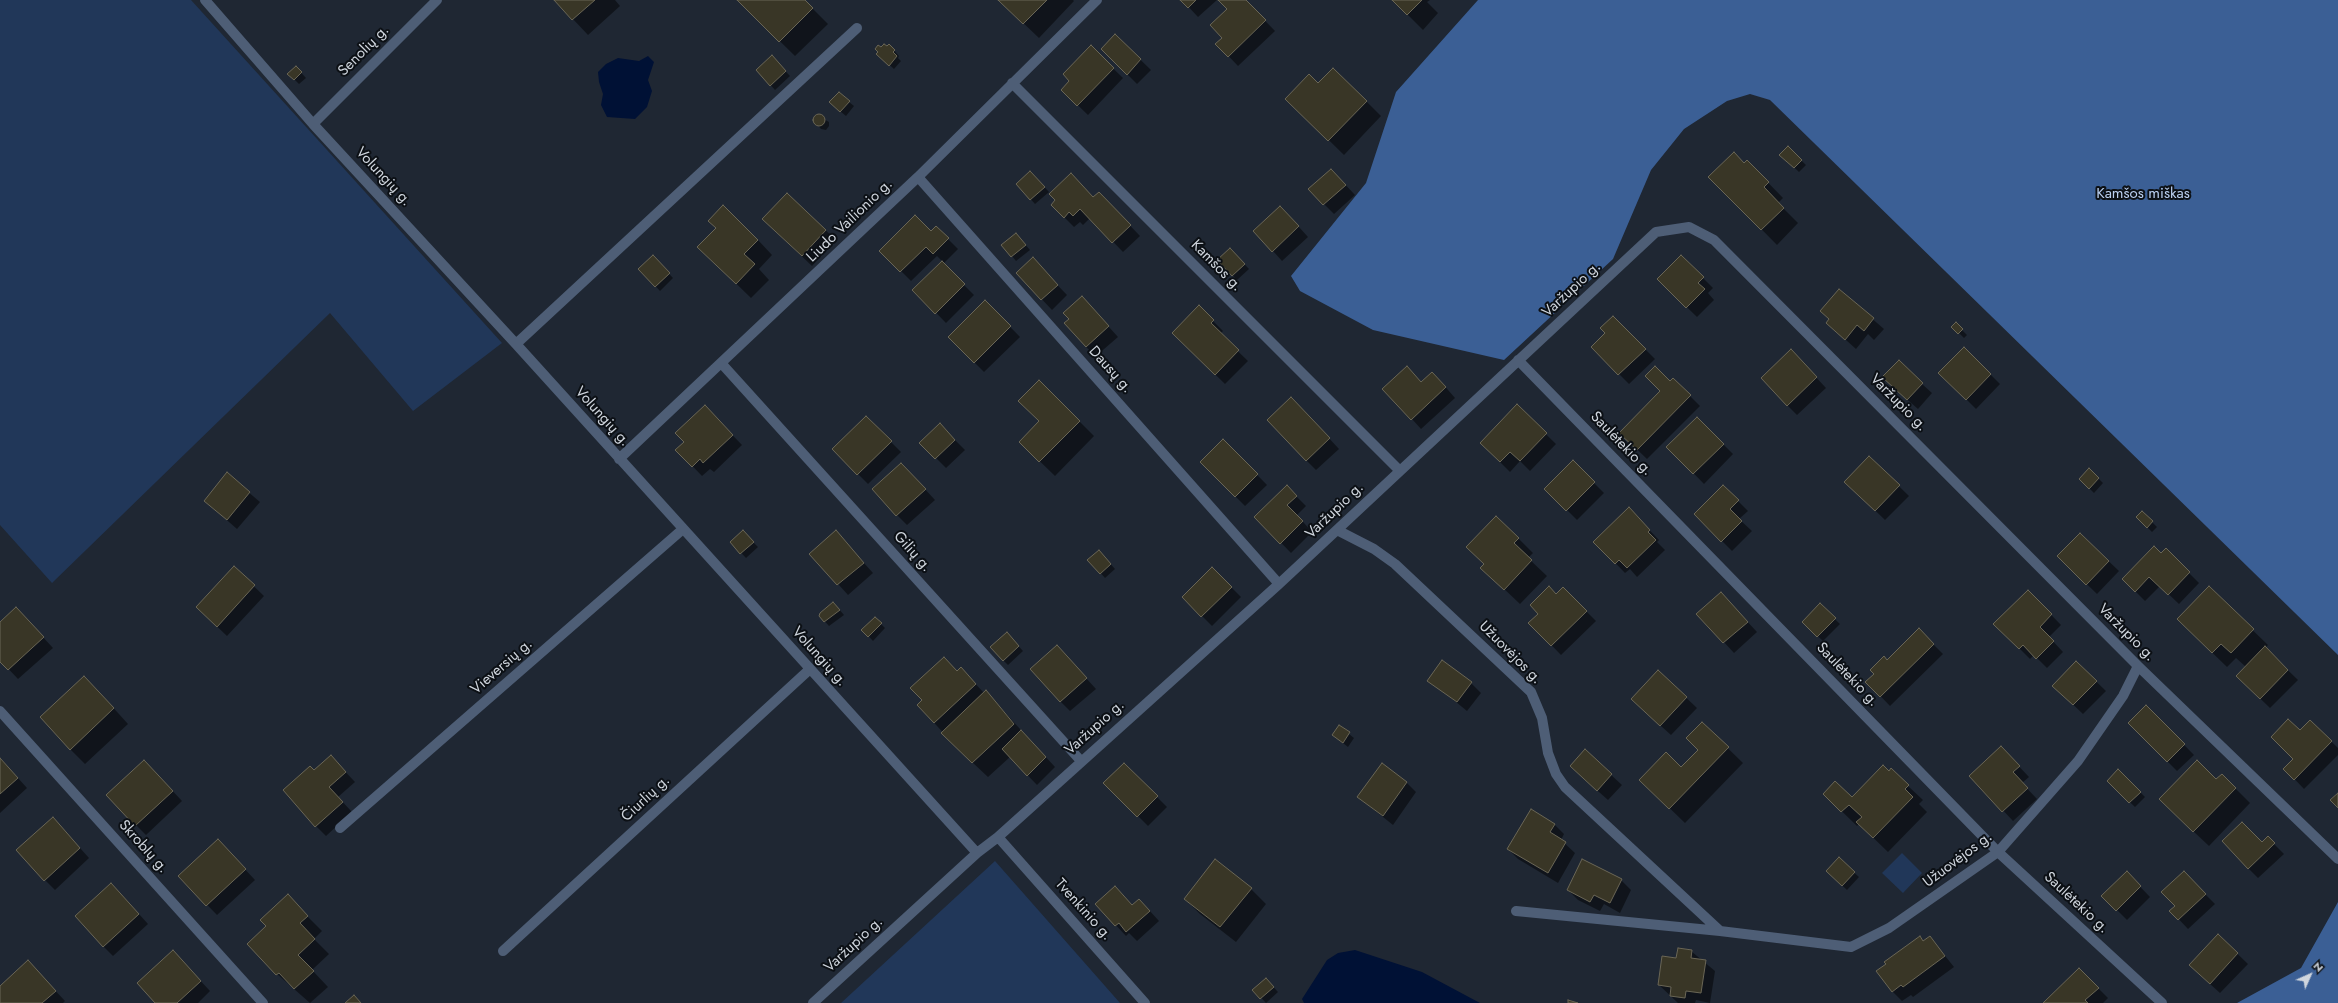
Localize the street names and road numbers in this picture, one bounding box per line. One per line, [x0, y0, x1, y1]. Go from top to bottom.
street label: Senolių g. [335, 22, 393, 80]
street label: Volungių g. [351, 144, 415, 210]
street label: Liudo Vailionio g. [803, 176, 897, 266]
street label: Kamšos g. [1187, 237, 1245, 295]
street label: Varžupio g. [1539, 258, 1605, 322]
street label: Dausų g. [1084, 343, 1136, 397]
street label: Varžupio g. [1866, 371, 1930, 435]
street label: Volungių g. [571, 383, 633, 451]
street label: Saulėtekio g. [1586, 408, 1656, 480]
street label: Varžupio g. [1302, 479, 1368, 543]
street label: Gilių g. [889, 528, 935, 576]
street label: Varžupio g. [2094, 601, 2158, 665]
street label: Užuovėjos g. [1475, 618, 1545, 688]
street label: Volungių g. [788, 623, 850, 691]
street label: Vieversių g. [467, 635, 537, 699]
street label: Saulėtekio g. [1812, 639, 1882, 711]
street label: Varžupio g. [1062, 697, 1128, 759]
street label: Čiurlių g. [618, 772, 674, 826]
street label: Skroblų g. [114, 817, 172, 877]
street label: Užuovėjos g. [1920, 828, 1996, 892]
street label: Saulėtekio g. [2040, 868, 2112, 938]
street label: Tvenkinio g. [1051, 876, 1115, 944]
street label: Varžupio g. [821, 913, 887, 977]

